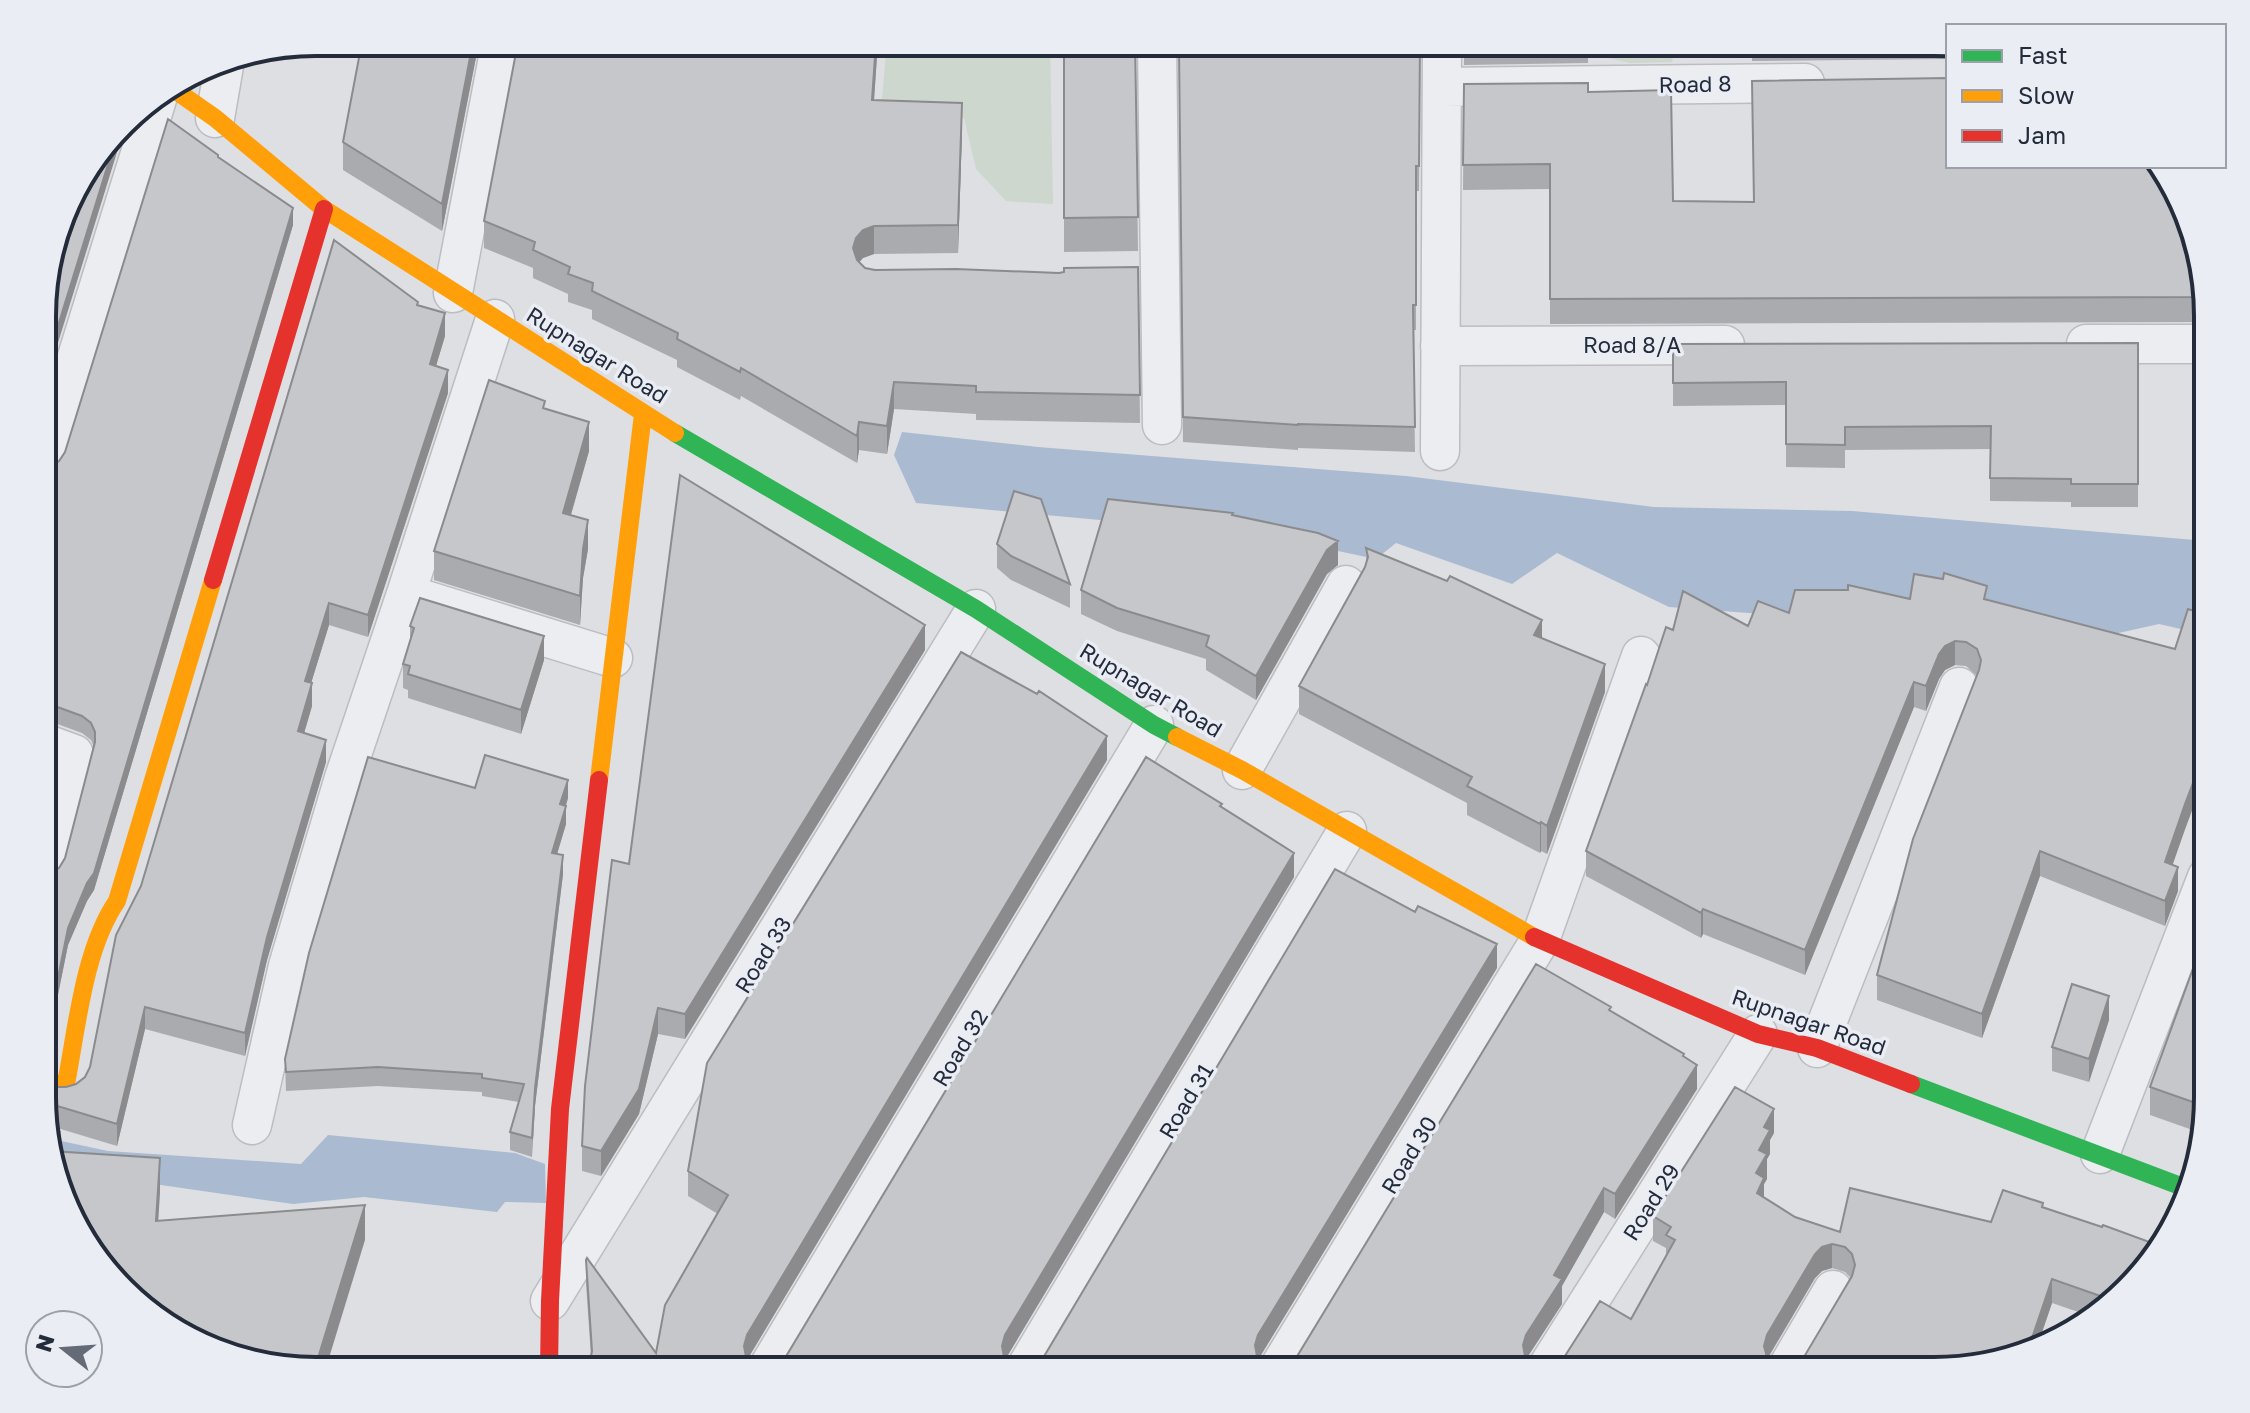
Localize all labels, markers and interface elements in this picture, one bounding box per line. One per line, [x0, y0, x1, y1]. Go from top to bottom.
legend [1946, 24, 2226, 168]
text: Fast [2018, 40, 2068, 69]
street label: Road 8 [1658, 69, 1732, 98]
text: Slow [2018, 80, 2074, 109]
text: Jam [2018, 120, 2066, 149]
street label: Rupnagar Road [522, 300, 673, 409]
street label: Road 8/A [1583, 331, 1681, 358]
street label: Rupnagar Road [1075, 636, 1227, 743]
street label: Road 33 [729, 911, 797, 998]
street label: Rupnagar Road [1729, 983, 1890, 1061]
street label: Road 32 [926, 1004, 993, 1091]
street label: Road 31 [1153, 1058, 1219, 1143]
street label: Road 30 [1375, 1111, 1442, 1199]
street label: Road 29 [1616, 1158, 1685, 1245]
north arrow [24, 1309, 104, 1389]
text: N [29, 1331, 60, 1355]

